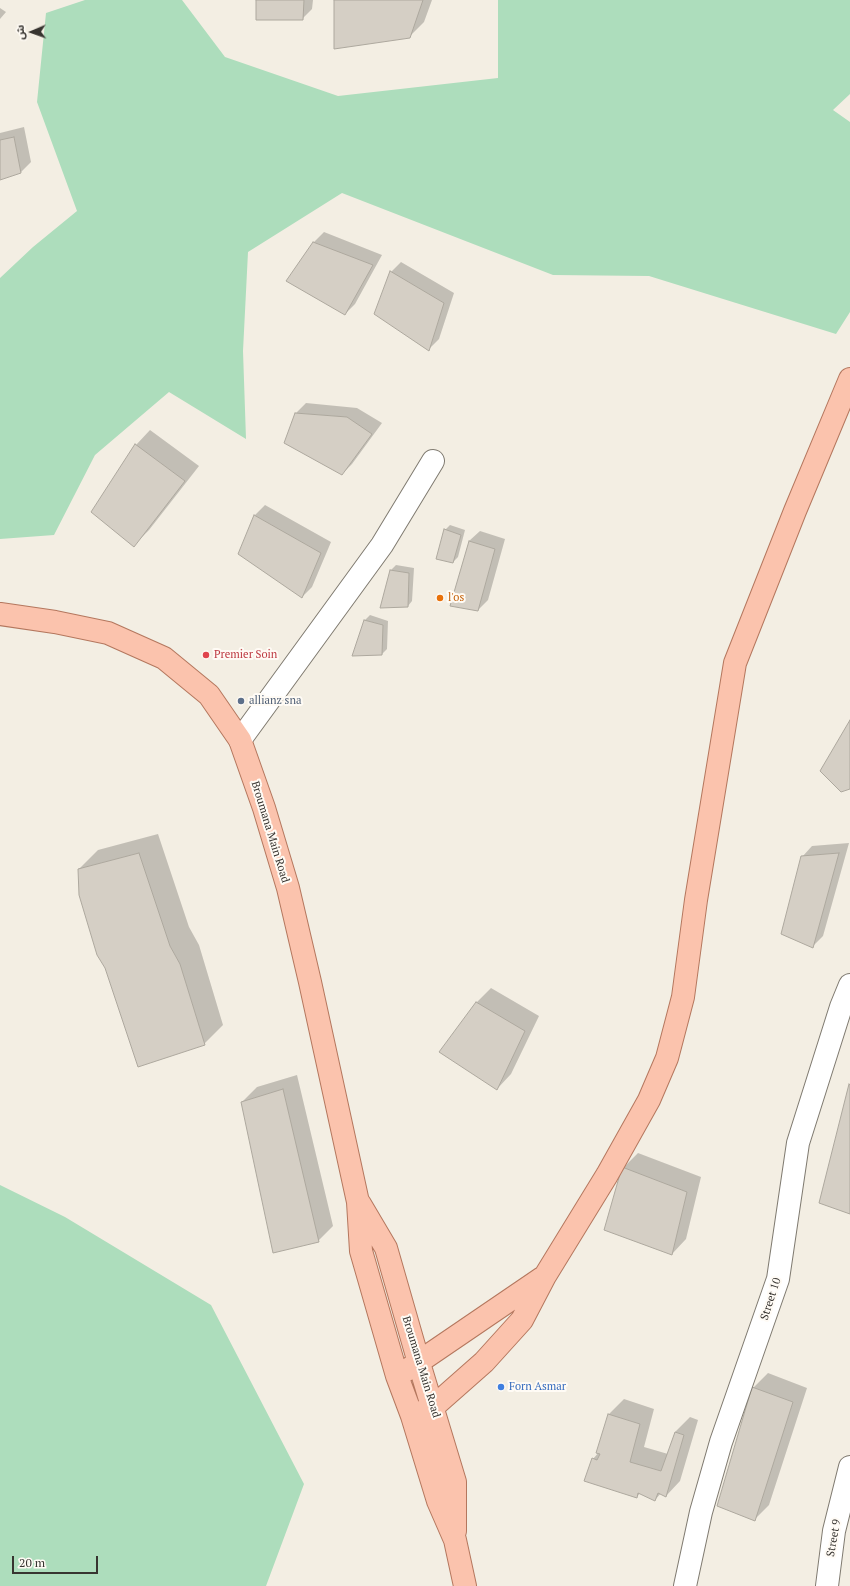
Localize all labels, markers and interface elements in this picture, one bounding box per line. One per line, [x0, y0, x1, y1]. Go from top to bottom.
north arrow [12, 12, 52, 52]
text: ش [13, 25, 27, 40]
place label: l'os [448, 591, 464, 605]
marker: l'os [435, 593, 445, 603]
place label: Premier Soin [214, 648, 277, 662]
marker: Premier Soin [201, 650, 211, 660]
place label: allianz sna [249, 694, 301, 708]
marker: allianz sna [236, 696, 246, 706]
street label: Broumana Main Road [248, 780, 292, 884]
street label: Street 10 [758, 1276, 784, 1322]
street label: Broumana Main Road [399, 1315, 443, 1419]
place label: Forn Asmar [509, 1380, 566, 1394]
marker: Forn Asmar [496, 1382, 506, 1392]
street label: Street 9 [824, 1518, 844, 1558]
scale bar [14, 1548, 100, 1574]
text: 20 m [19, 1555, 45, 1570]

